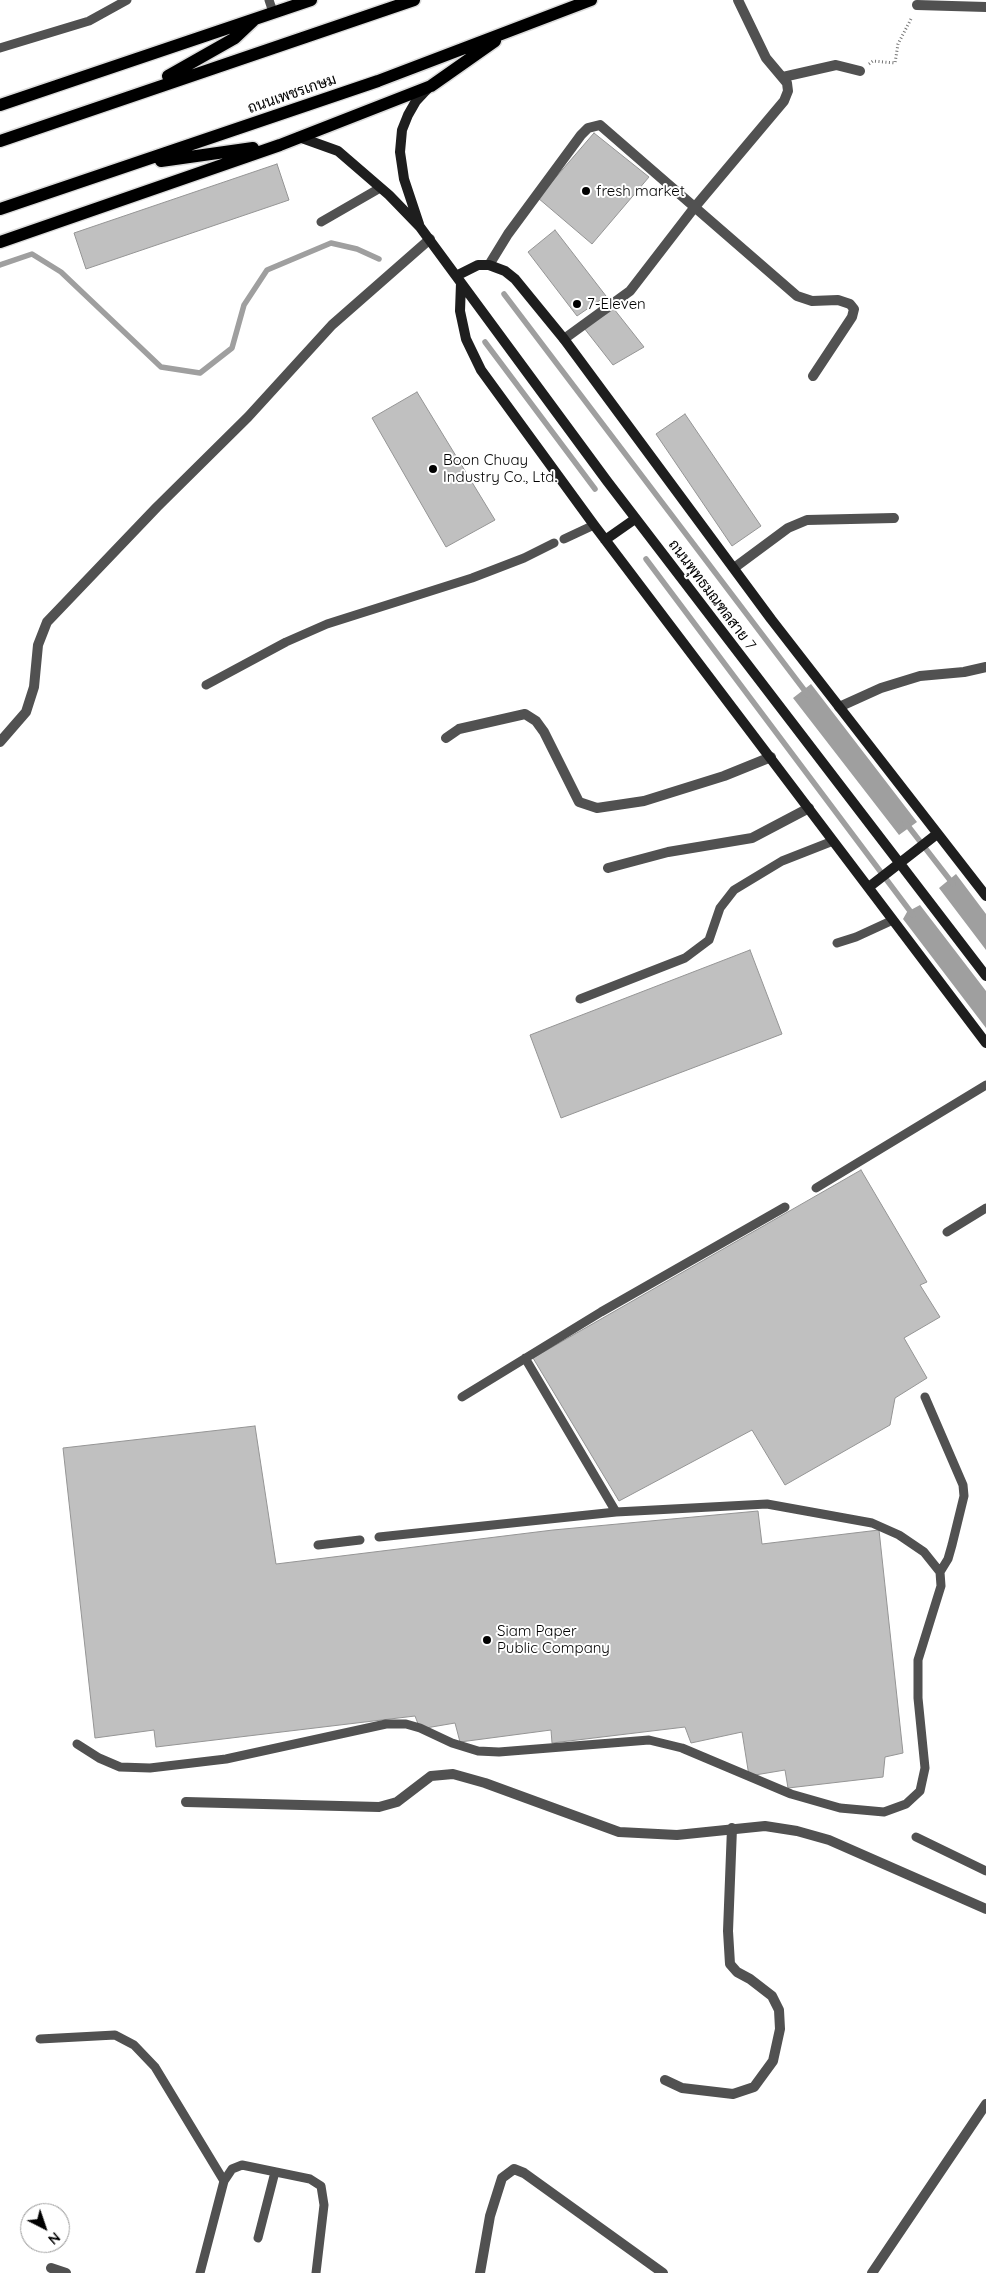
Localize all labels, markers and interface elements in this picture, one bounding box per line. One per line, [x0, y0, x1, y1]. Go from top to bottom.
street label: ถนนเพชรเกษม [245, 70, 339, 118]
place label: fresh market [596, 182, 685, 200]
marker: fresh market [580, 185, 592, 197]
place label: 7-Eleven [587, 295, 646, 313]
marker: 7-Eleven [571, 298, 583, 310]
place label: Boon Chuay Industry Co., Ltd. [443, 451, 557, 486]
marker: Boon Chuay Industry Co., Ltd. [427, 463, 439, 475]
street label: ถนนพุทธมณฑลสาย 7 [665, 536, 759, 654]
place label: Siam Paper Public Company [497, 1622, 610, 1657]
marker: Siam Paper Public Company [481, 1634, 493, 1646]
north arrow [20, 2203, 70, 2253]
text: N [44, 2228, 64, 2249]

